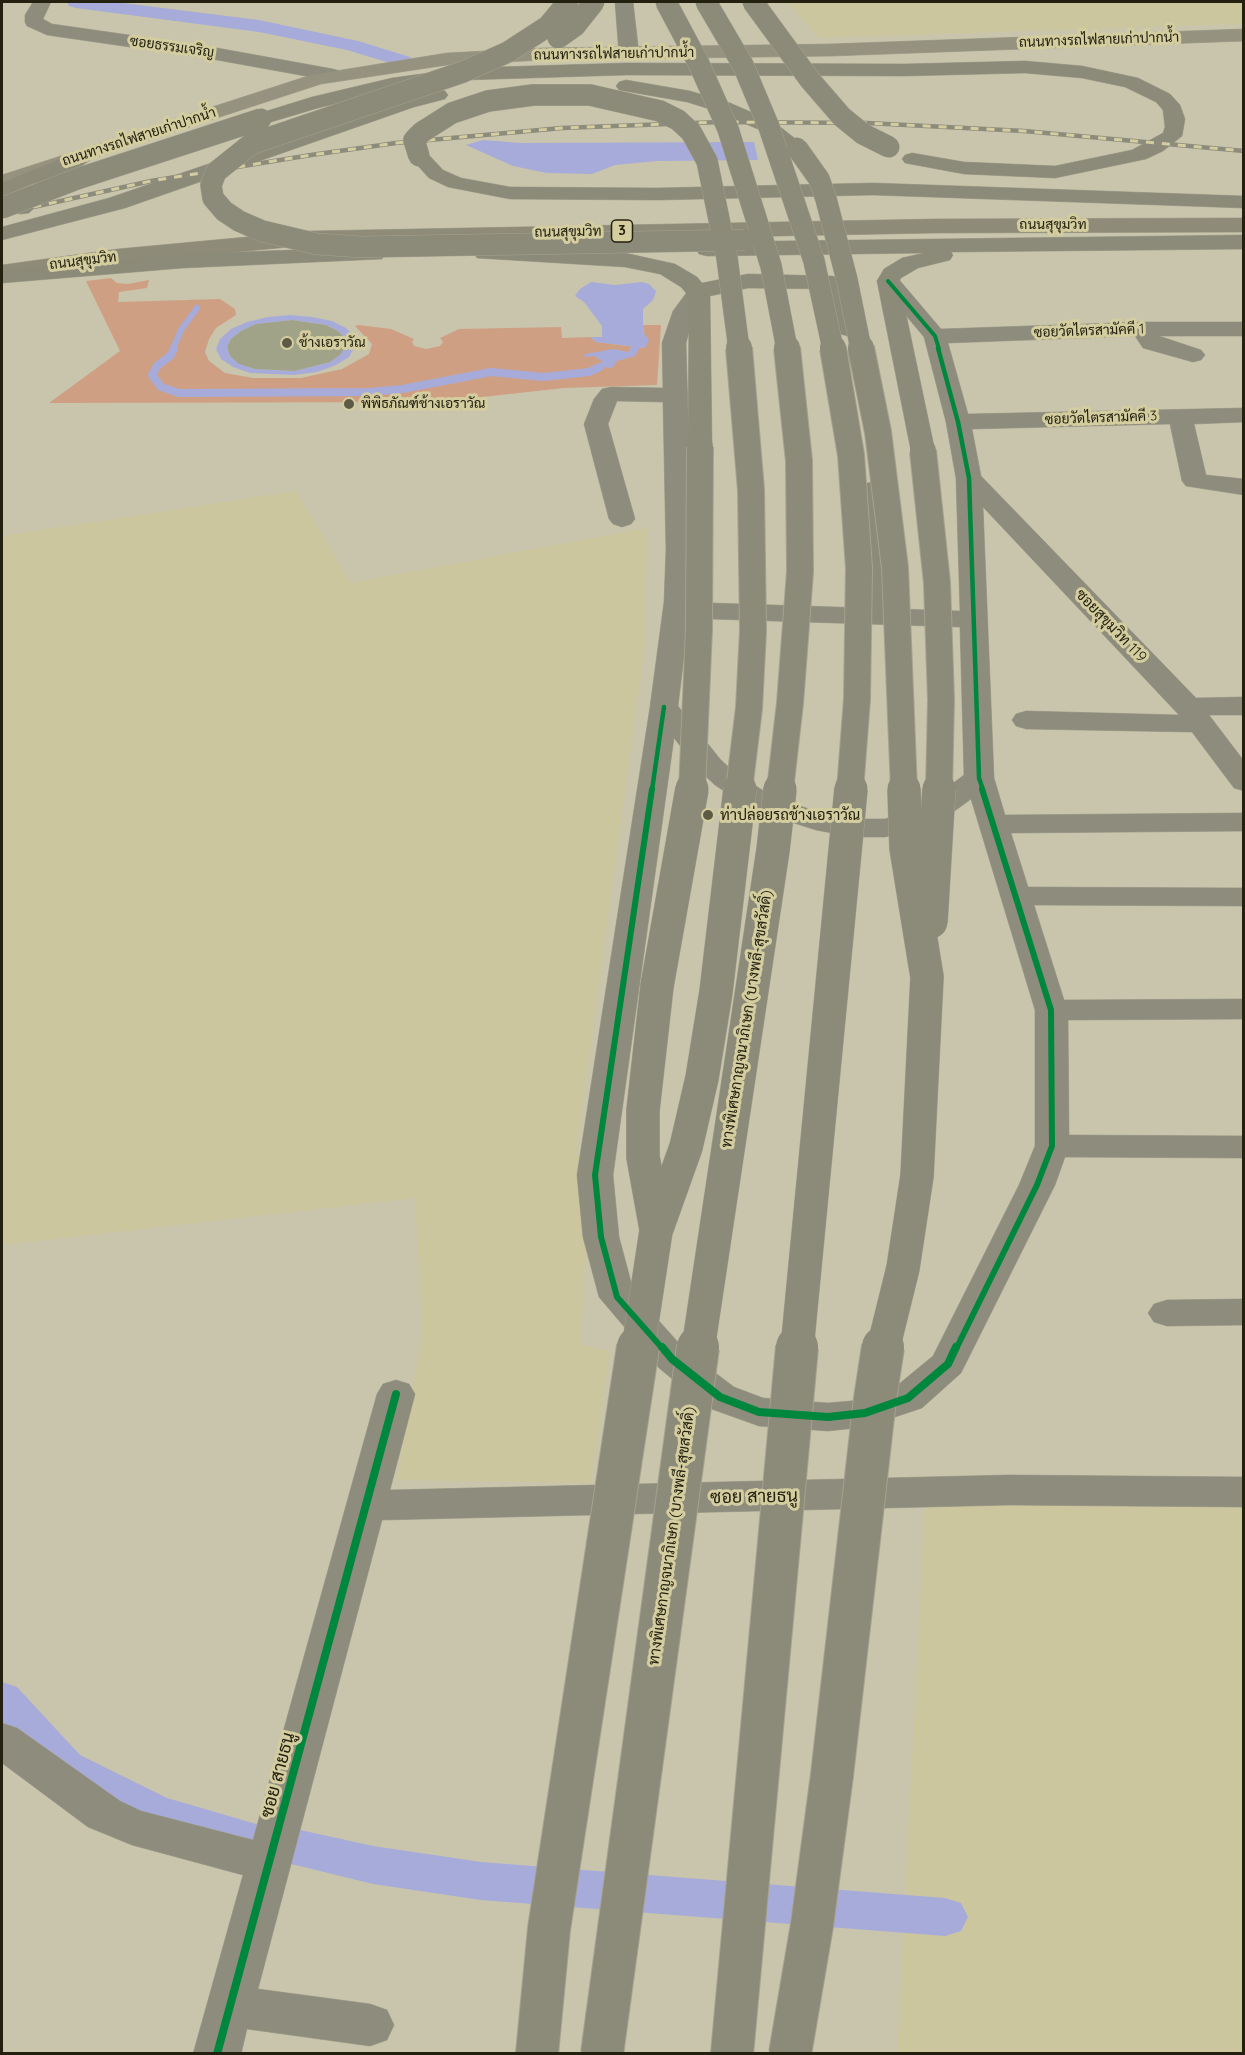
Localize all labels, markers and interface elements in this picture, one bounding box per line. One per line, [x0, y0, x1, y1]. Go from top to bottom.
street label: ถนนทางรถไฟสายเก่าปากน้ำ [1018, 29, 1180, 51]
street label: ซอยธรรมเจริญ [129, 33, 215, 61]
street label: ถนนทางรถไฟสายเก่าปากน้ำ [534, 44, 694, 64]
street label: ถนนทางรถไฟสายเก่าปากน้ำ [60, 104, 218, 170]
street label: ถนนสุขุมวิท [1019, 217, 1087, 233]
road number: 3 [612, 220, 632, 242]
street label: ถนนสุขุมวิท [534, 223, 602, 241]
street label: ถนนสุขุมวิท [49, 249, 117, 273]
street label: ซอยวัดไตรสามัคคี 1 [1034, 321, 1144, 341]
place label: ช้างเอราวัณ [299, 335, 366, 351]
marker: ช้างเอราวัณ [280, 336, 294, 350]
place label: พิพิธภัณฑ์ช้างเอราวัณ [361, 396, 485, 412]
marker: พิพิธภัณฑ์ช้างเอราวัณ [342, 397, 356, 411]
street label: ซอยวัดไตรสามัคคี 3 [1044, 408, 1158, 428]
street label: ซอยสุขุมวิท 119 [1072, 586, 1150, 666]
place label: ท่าปล่อยรถช้างเอราวัณ [720, 806, 860, 824]
marker: ท่าปล่อยรถช้างเอราวัณ [701, 808, 715, 822]
street label: ทางพิเศษกาญจนาภิเษก (บางพลี-สุขสวัสดิ์) [718, 889, 776, 1149]
street label: ทางพิเศษกาญจนาภิเษก (บางพลี-สุขสวัสดิ์) [645, 1406, 699, 1666]
street label: ซอย สายธนู [710, 1485, 798, 1509]
street label: ซอย สายธนู [256, 1730, 300, 1820]

